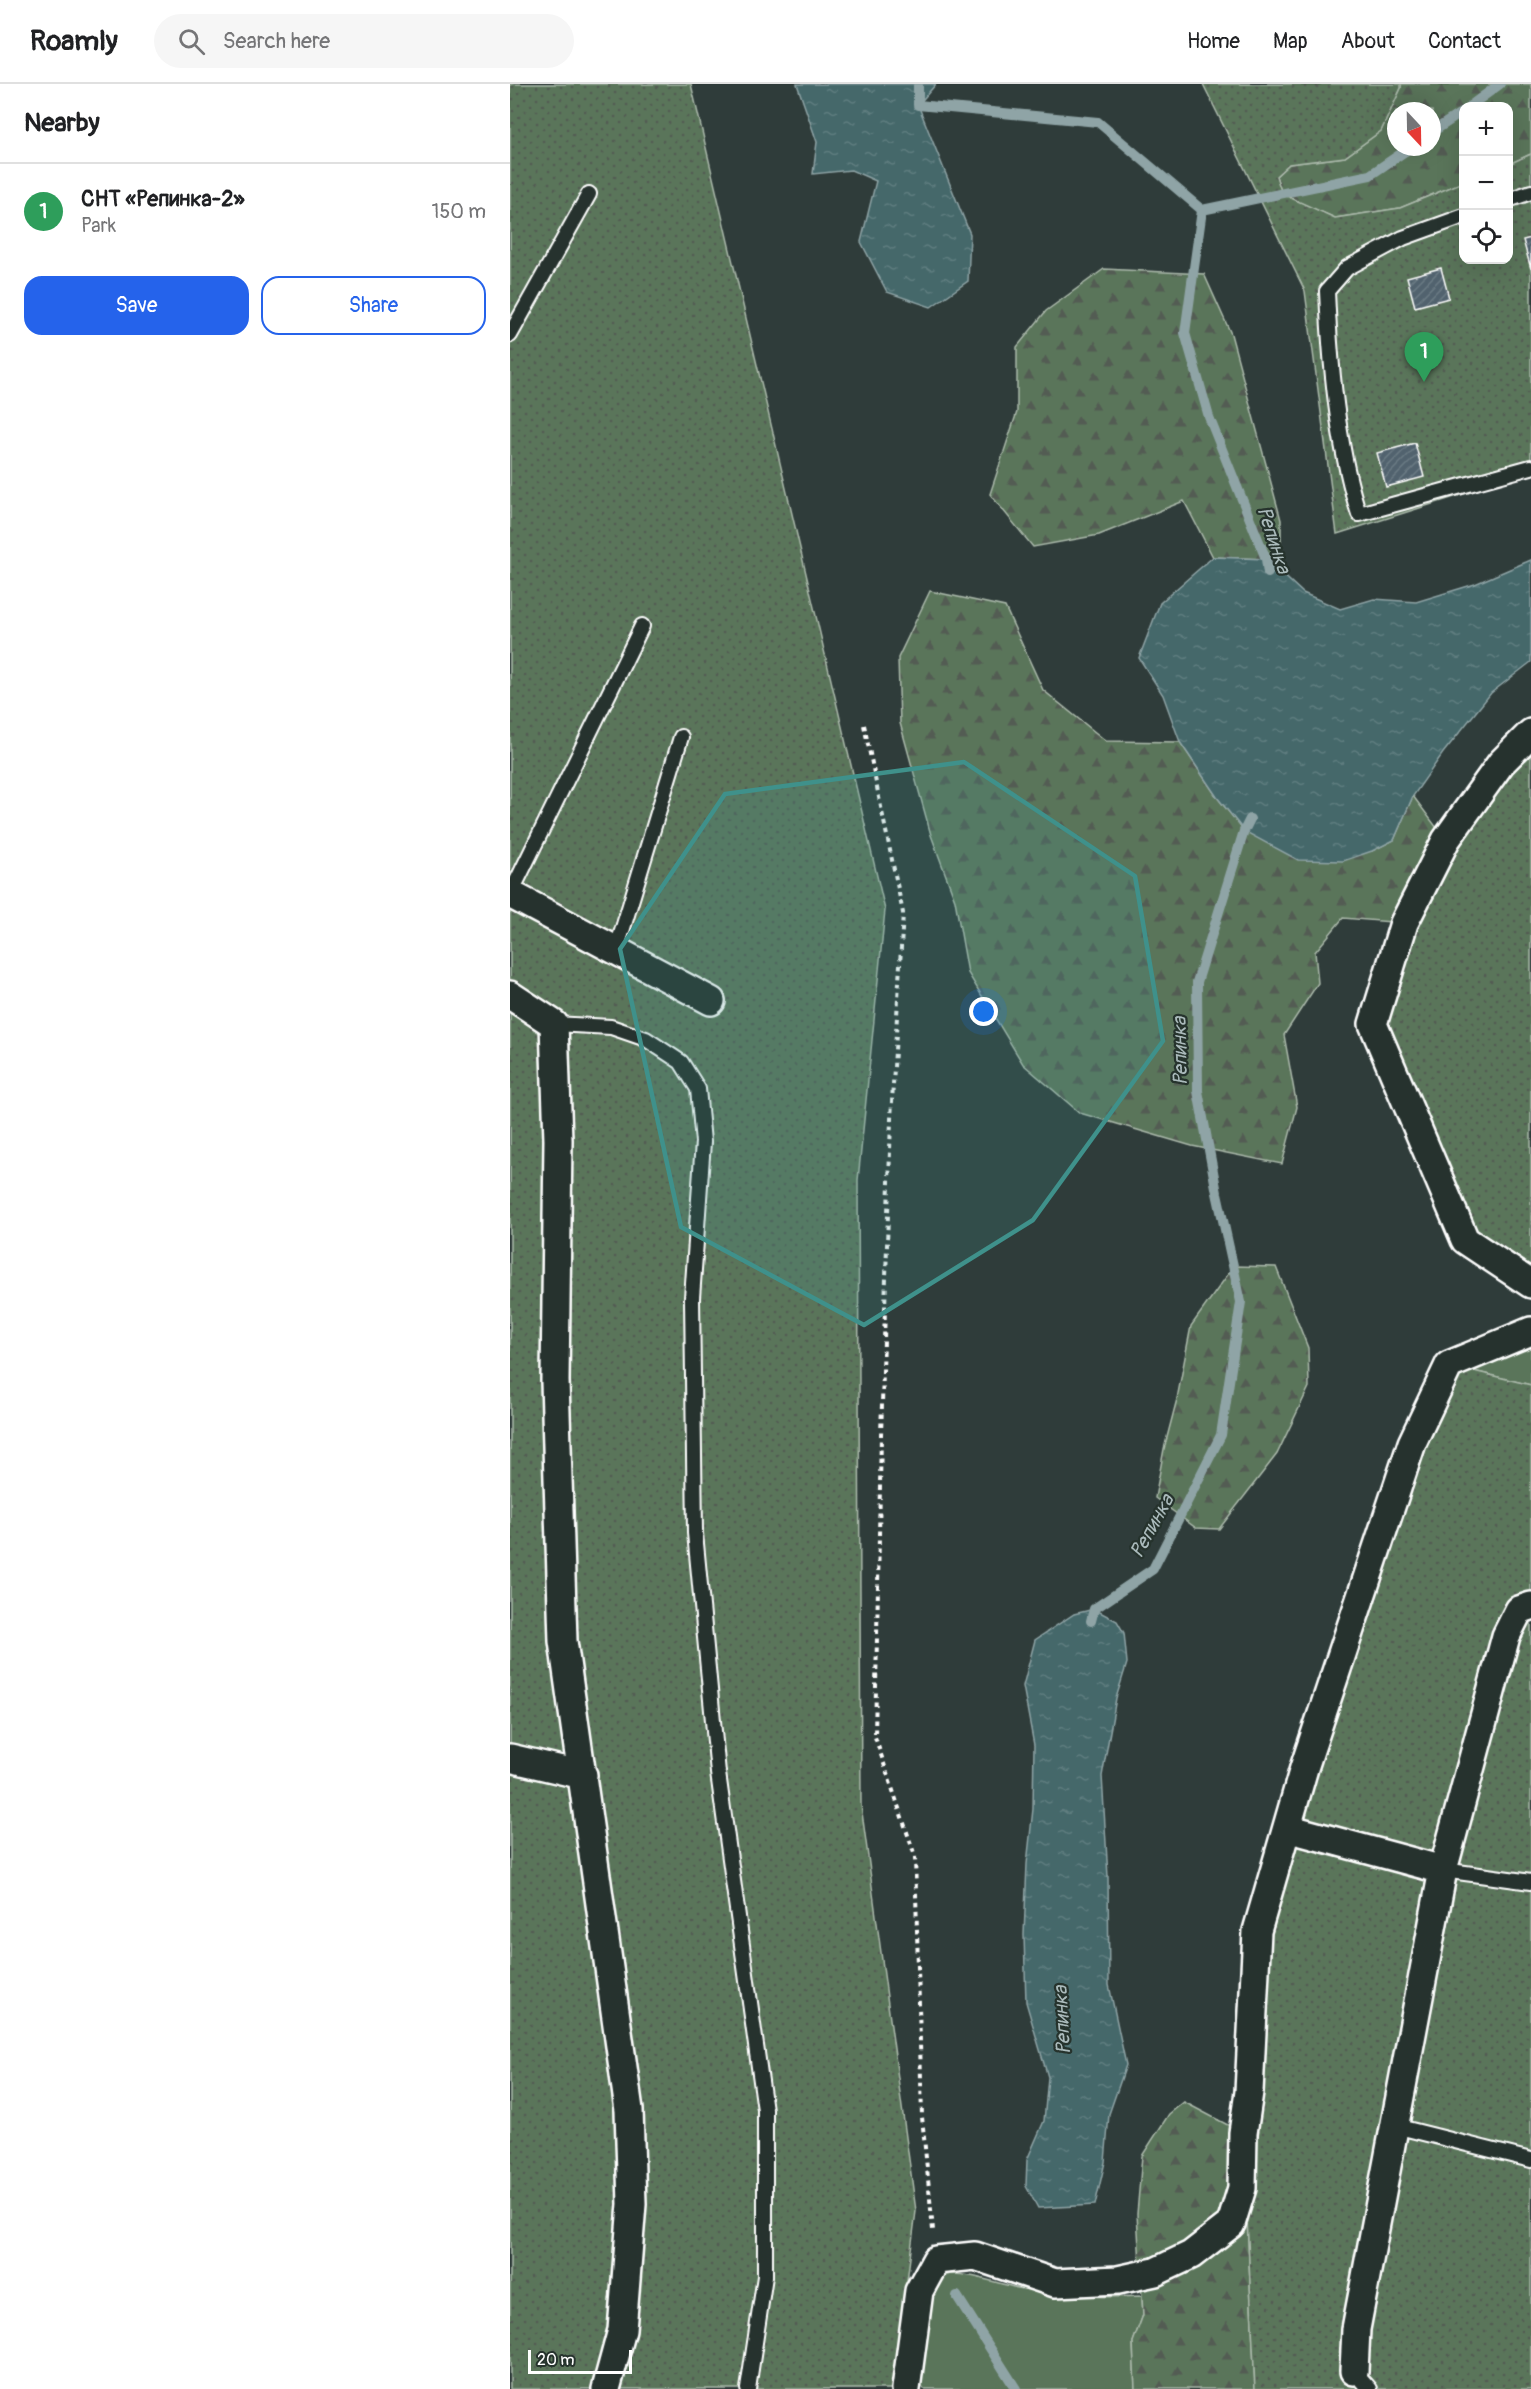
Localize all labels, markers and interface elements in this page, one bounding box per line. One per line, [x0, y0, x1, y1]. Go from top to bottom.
search box [154, 14, 574, 68]
text: Roamly [30, 24, 118, 59]
icon: search [175, 25, 208, 58]
text: Search here [223, 27, 330, 55]
text: Home [1187, 28, 1240, 55]
text: Map [1273, 28, 1308, 55]
text: About [1341, 28, 1395, 55]
text: Contact [1428, 28, 1501, 55]
north arrow [1387, 102, 1441, 156]
map controls [1459, 102, 1513, 264]
button: + [1459, 102, 1513, 156]
text: Nearby [24, 107, 100, 139]
button: − [1459, 156, 1513, 210]
text: СНТ «Репинка-2» [81, 185, 245, 213]
text: 1 [40, 199, 47, 224]
text: 150 m [432, 199, 486, 224]
button: locate [1459, 210, 1513, 264]
text: Park [81, 213, 116, 238]
button: Save [24, 276, 249, 335]
button: Share [261, 276, 486, 335]
pin: 1 [1404, 332, 1444, 382]
water label: Репинка [1252, 504, 1297, 578]
your location [969, 997, 998, 1026]
water label: Репинка [1167, 1015, 1193, 1085]
water label: Репинка [1124, 1489, 1180, 1562]
water label: Репинка [1048, 1983, 1076, 2055]
scale bar [528, 2347, 632, 2374]
text: 20 m [537, 2350, 575, 2370]

